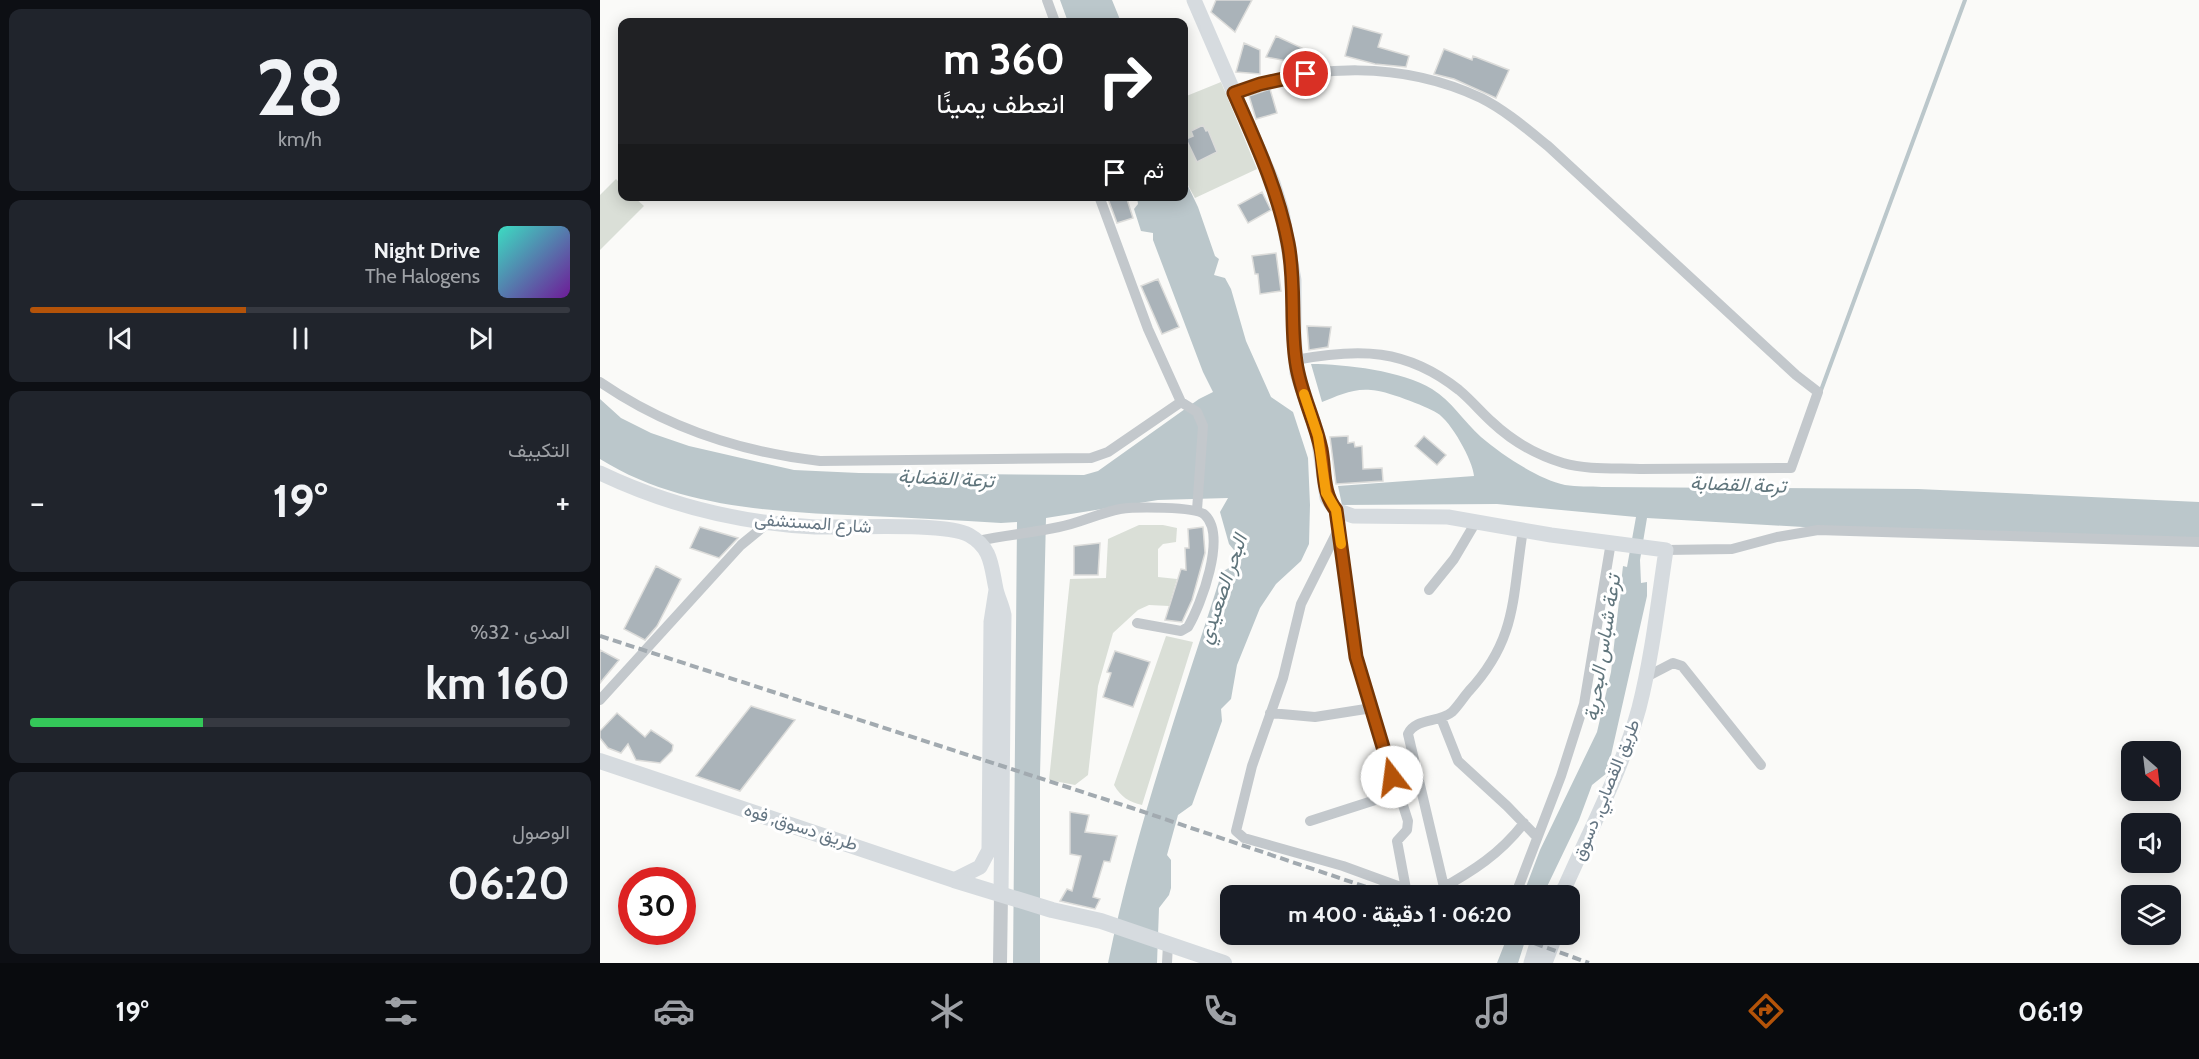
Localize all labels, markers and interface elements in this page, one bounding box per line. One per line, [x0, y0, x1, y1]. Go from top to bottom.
text: 360 m [943, 33, 1065, 85]
text: 28 [256, 40, 344, 135]
icon: right [1086, 42, 1164, 120]
pin [1280, 48, 1331, 99]
icon: arrive [1289, 57, 1322, 90]
text: انعطف يمينًا [936, 87, 1065, 120]
text: km/h [278, 127, 322, 151]
icon: arrive [1098, 156, 1131, 189]
text: ثم [1143, 157, 1164, 184]
text: Night Drive [374, 237, 480, 264]
text: The Halogens [365, 264, 480, 288]
icon: previous [104, 322, 137, 355]
icon: pause [284, 322, 317, 355]
icon: next [464, 322, 497, 355]
text: التكييف [508, 438, 570, 462]
water label: ترعة القضابة [897, 463, 997, 494]
water label: ترعة القضابة [1689, 470, 1788, 499]
text: 19° [273, 474, 327, 528]
text: − [30, 482, 45, 522]
text: + [555, 482, 570, 522]
street label: شارع المستشفى [754, 508, 872, 539]
water label: البحر الصعيدي [1192, 529, 1256, 648]
water label: ترعة شباس البحرية [1579, 571, 1627, 723]
text: المدى · 32% [470, 620, 570, 644]
text: 160 km [425, 656, 570, 710]
street label: طريق القصابي, دسوق [1568, 716, 1648, 865]
north arrow [2121, 741, 2181, 801]
map controls [2121, 741, 2181, 945]
position arrow [1360, 745, 1424, 809]
street label: طريق دسوق, فوه [741, 798, 861, 856]
button: sound [2121, 813, 2181, 873]
text: الوصول [512, 820, 570, 844]
text: 06:20 [447, 856, 570, 910]
speed limit sign: 30 [618, 867, 696, 945]
button: layers [2121, 885, 2181, 945]
text: 06:20 · 1 دقيقة · 400 m [1288, 901, 1512, 928]
icon: filters [380, 990, 422, 1032]
icon: car [653, 990, 695, 1032]
icon: climate [926, 990, 968, 1032]
icon: phone [1199, 990, 1241, 1032]
icon: music [1472, 990, 1514, 1032]
icon: directions [1745, 990, 1787, 1032]
text: 19° [116, 995, 149, 1028]
text: 06:19 [2018, 995, 2083, 1028]

